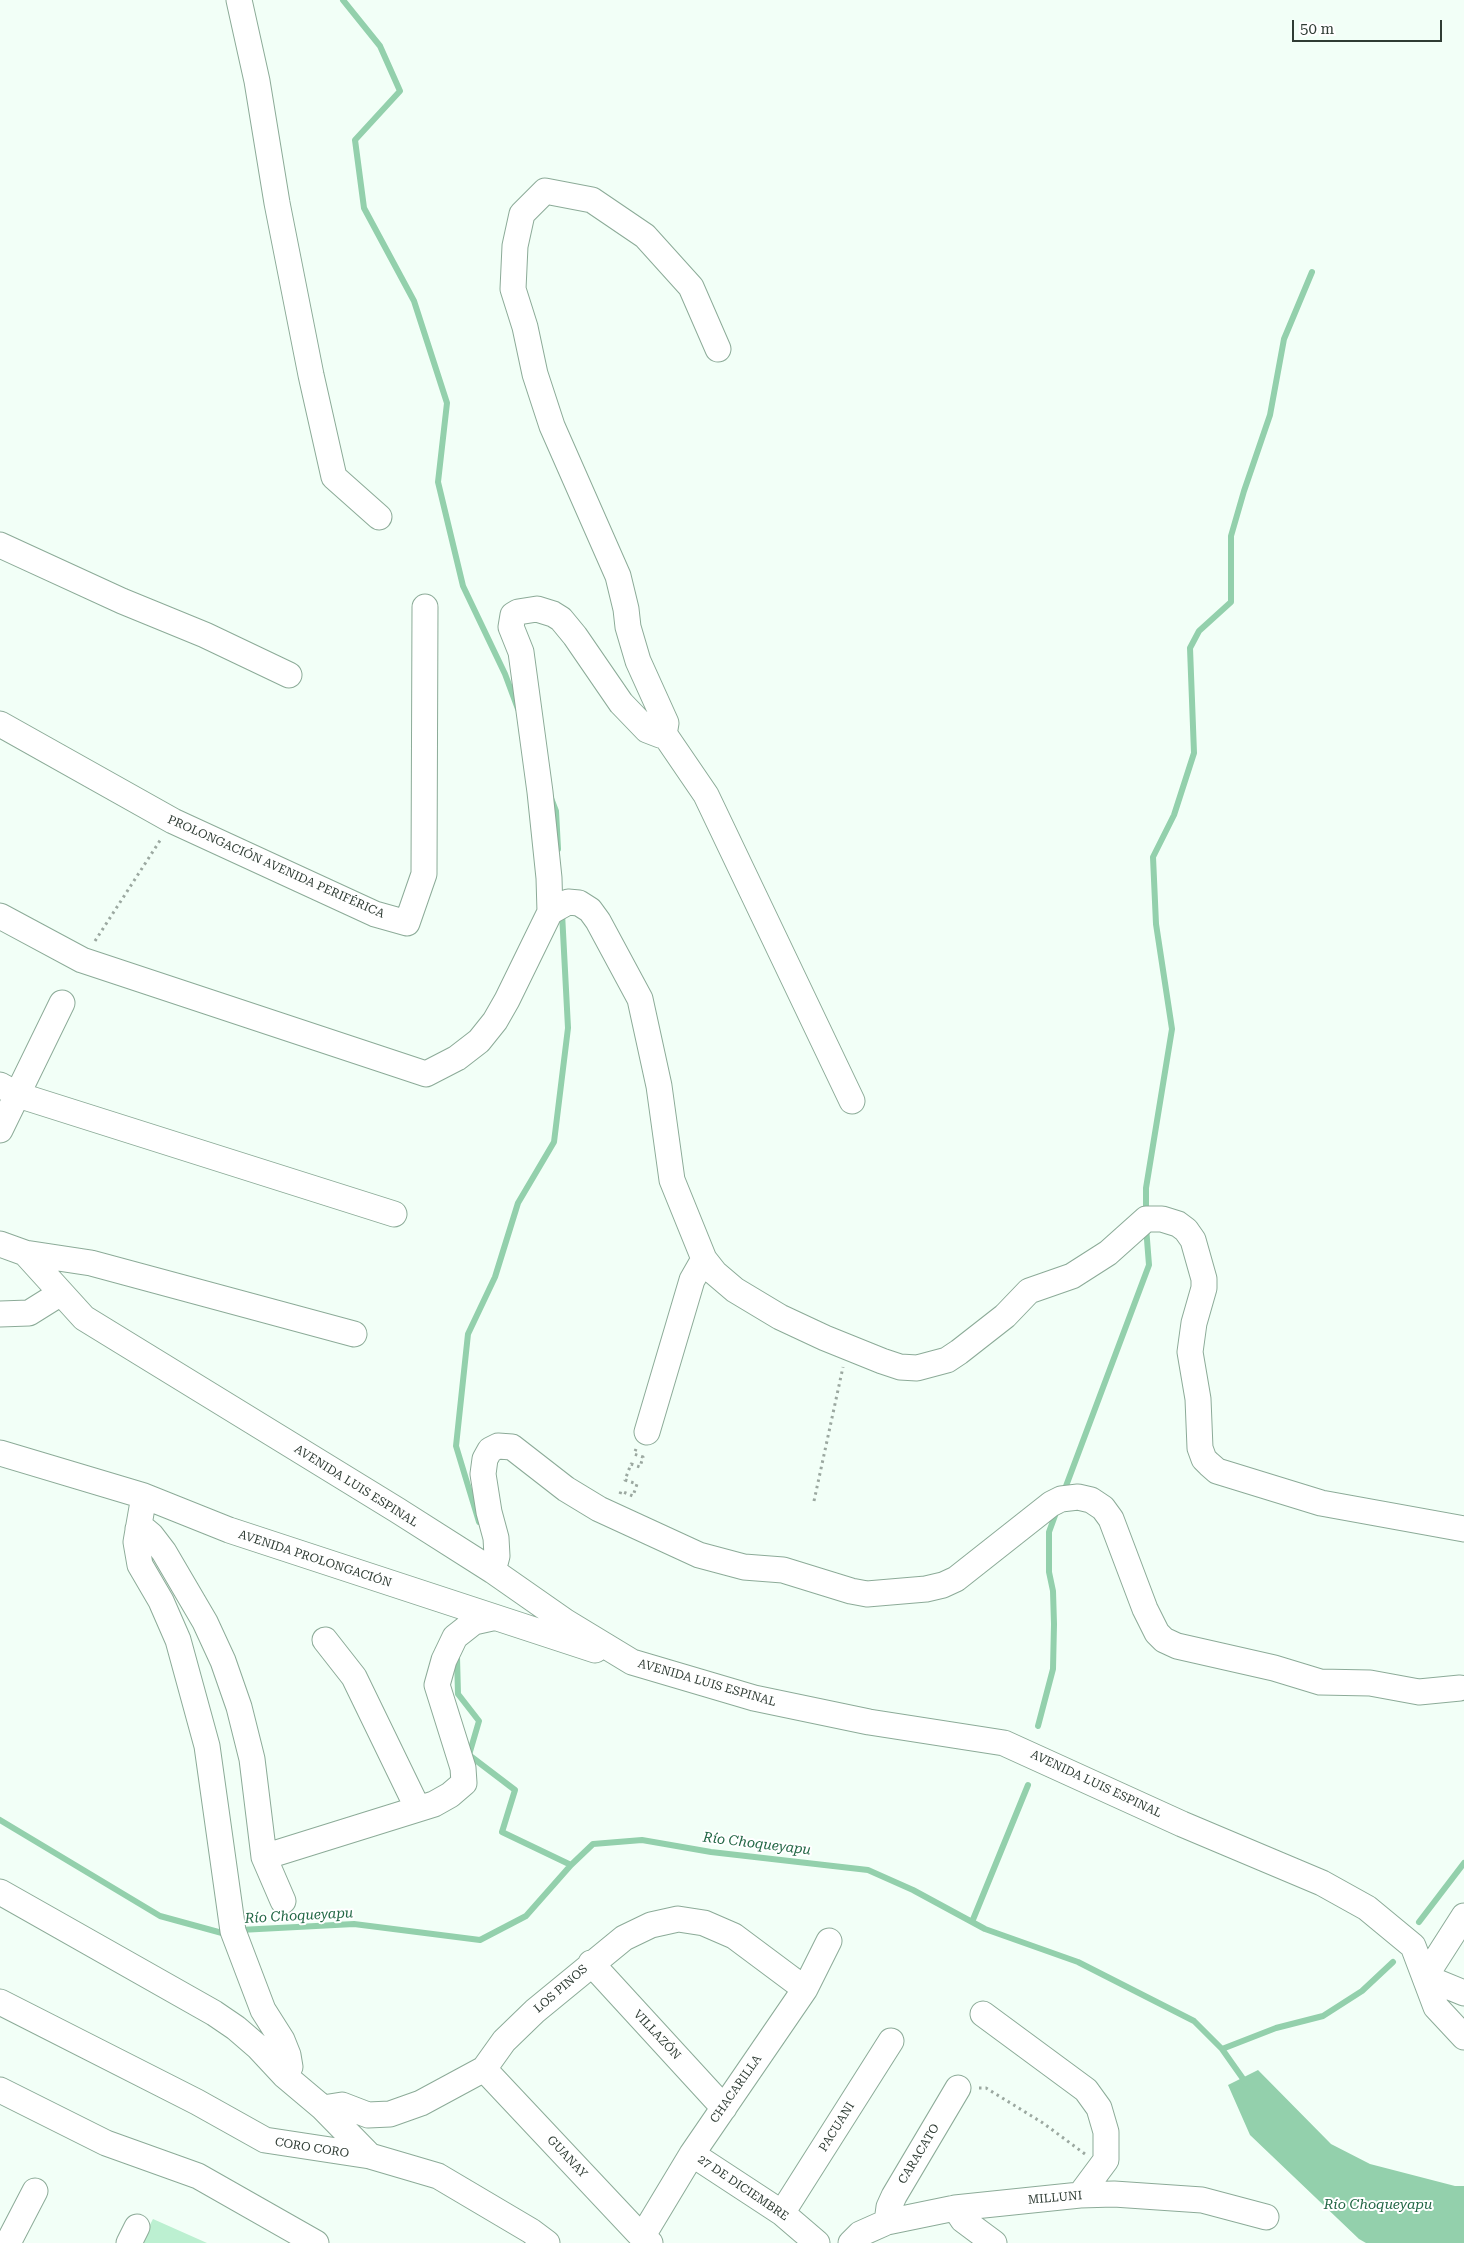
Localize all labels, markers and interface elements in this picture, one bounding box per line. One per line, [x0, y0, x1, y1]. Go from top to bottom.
scale bar [1294, 10, 1444, 42]
text: 50 m [1300, 20, 1334, 38]
street label: PROLONGACIÓN AVENIDA PERIFÉRICA [165, 812, 387, 922]
street label: AVENIDA LUIS ESPINAL [292, 1442, 420, 1530]
street label: AVENIDA PROLONGACIÓN [237, 1527, 393, 1591]
street label: AVENIDA LUIS ESPINAL [636, 1656, 778, 1710]
street label: AVENIDA LUIS ESPINAL [1028, 1747, 1164, 1821]
water label: Río Choqueyapu [702, 1829, 812, 1859]
water label: Río Choqueyapu [244, 1905, 354, 1927]
street label: LOS PINOS [531, 1962, 591, 2016]
street label: VILLAZÓN [630, 2007, 684, 2063]
street label: CHACARILLA [707, 2052, 765, 2126]
street label: PACUANI [816, 2100, 858, 2154]
street label: CARACATO [895, 2121, 943, 2187]
street label: GUANAY [544, 2133, 590, 2181]
street label: CORO CORO [274, 2135, 350, 2161]
street label: 27 DE DICIEMBRE [695, 2152, 791, 2224]
street label: MILLUNI [1027, 2188, 1083, 2208]
water label: Río Choqueyapu [1324, 2197, 1432, 2213]

